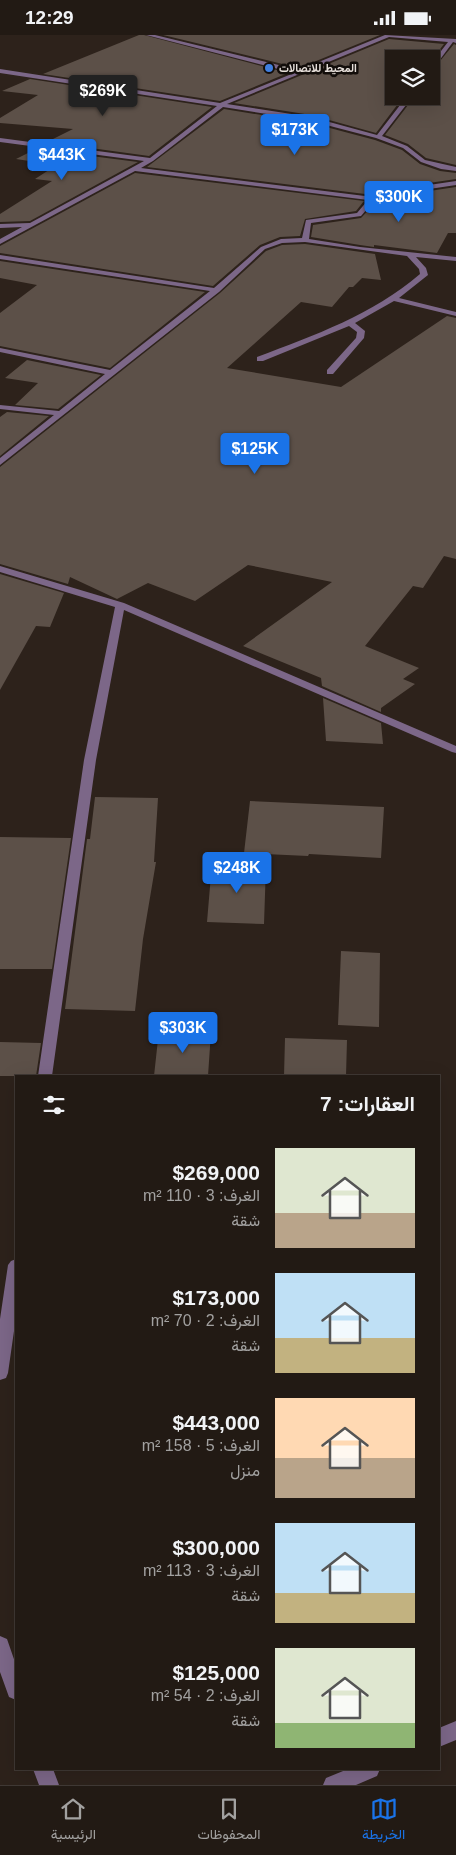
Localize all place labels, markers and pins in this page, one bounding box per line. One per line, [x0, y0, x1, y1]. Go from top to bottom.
marker: المحيط للاتصالات [263, 62, 275, 74]
place label: المحيط للاتصالات [279, 62, 357, 75]
pin: $269K [68, 74, 138, 117]
pin: $173K [260, 113, 330, 156]
pin: $443K [27, 139, 97, 181]
pin: $300K [364, 181, 434, 223]
pin: $125K [220, 433, 290, 475]
pin: $248K [202, 851, 272, 894]
pin: $303K [148, 1011, 218, 1054]

